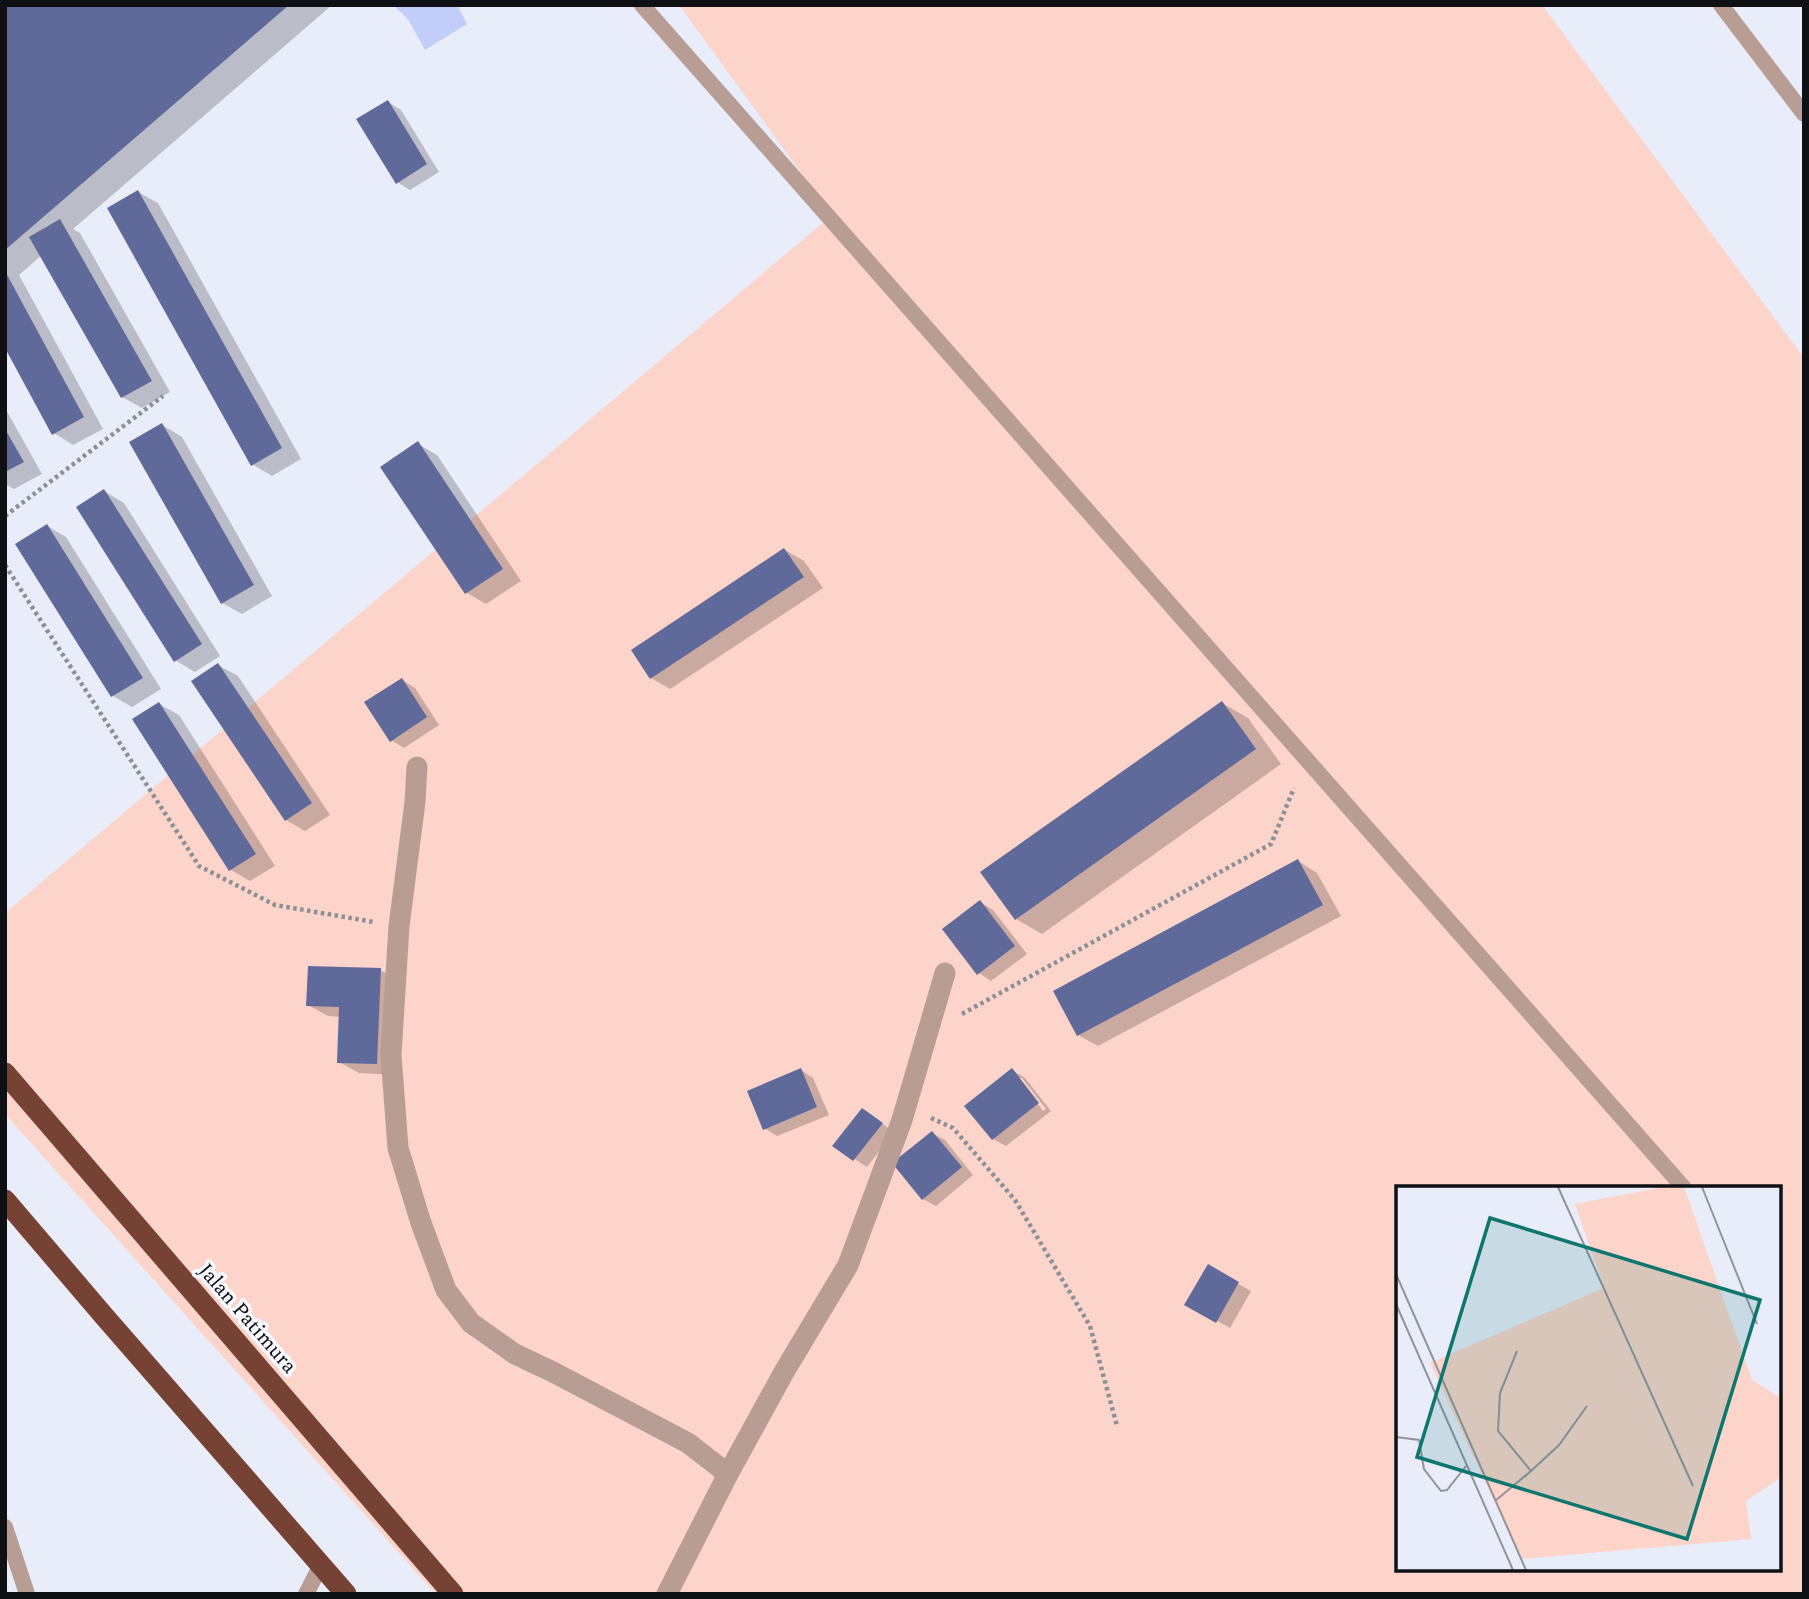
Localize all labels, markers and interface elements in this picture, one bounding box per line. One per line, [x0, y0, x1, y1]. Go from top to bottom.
inset map [1396, 1186, 1781, 1571]
street label: Jalan Patimura [190, 1256, 305, 1382]

